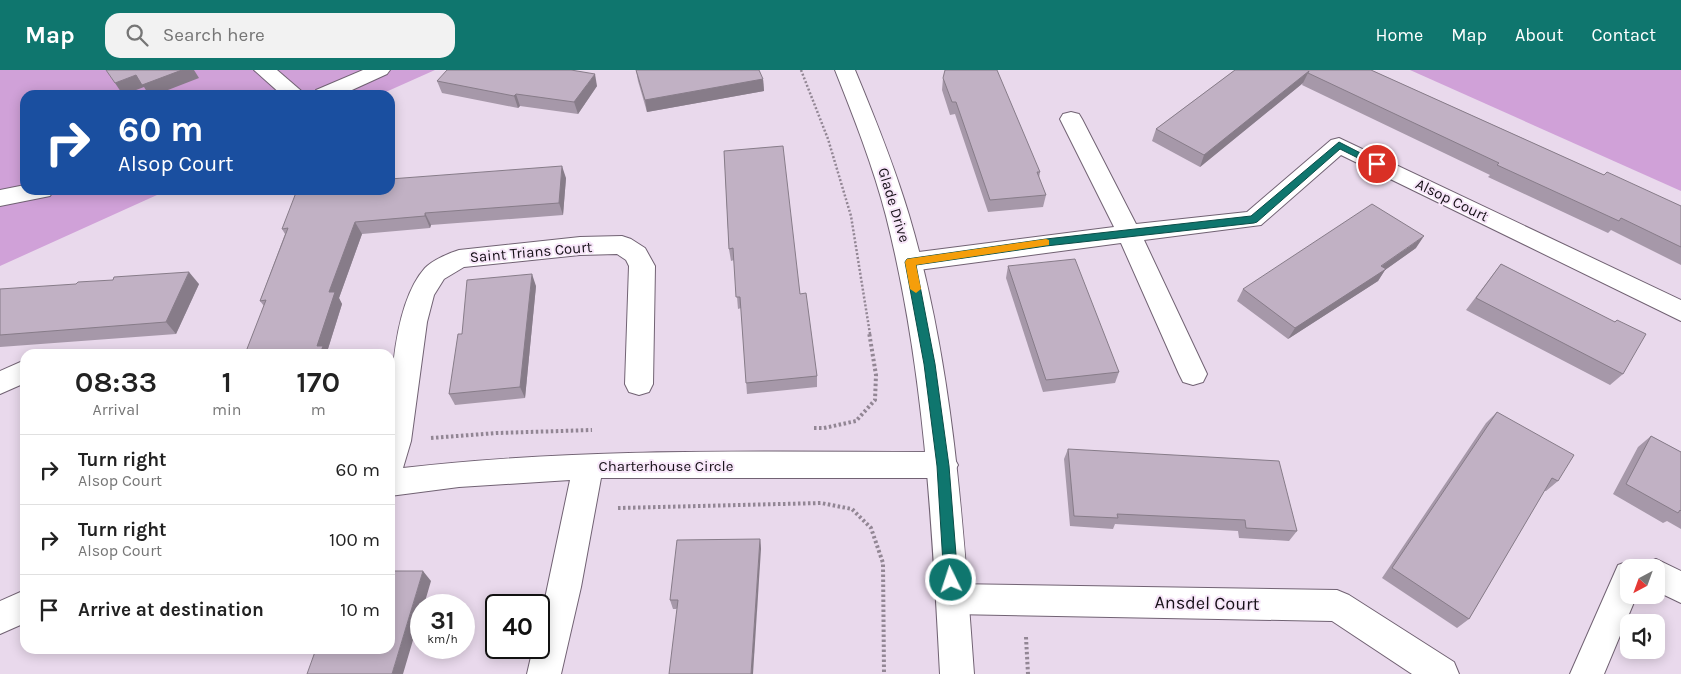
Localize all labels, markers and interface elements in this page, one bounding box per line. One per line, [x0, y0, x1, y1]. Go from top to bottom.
search box [105, 13, 455, 58]
text: Map [25, 21, 75, 49]
icon: search [123, 21, 151, 49]
text: Search here [163, 24, 265, 46]
text: Home [1375, 24, 1423, 46]
text: Map [1451, 24, 1487, 46]
text: About [1515, 24, 1564, 46]
text: Contact [1592, 24, 1656, 46]
text: 60 m [118, 109, 203, 150]
icon: right [35, 110, 100, 175]
pin [1356, 143, 1398, 185]
icon: arrive [1363, 150, 1391, 178]
text: Alsop Court [118, 151, 234, 177]
street label: Glade Drive [874, 165, 914, 245]
street label: Alsop Court [1413, 175, 1492, 226]
street label: Saint Trians Court [469, 238, 593, 266]
text: 08:33 [75, 364, 157, 400]
text: 1 [221, 364, 232, 400]
text: 170 [296, 364, 340, 400]
text: Arrival [93, 400, 139, 419]
text: min [212, 400, 241, 419]
text: m [311, 400, 326, 419]
text: Turn right [78, 449, 167, 471]
icon: right [35, 456, 63, 484]
street label: Charterhouse Circle [599, 457, 733, 475]
text: 60 m [336, 459, 380, 481]
text: Alsop Court [78, 471, 162, 490]
text: Turn right [78, 519, 167, 541]
icon: right [35, 526, 63, 554]
text: 100 m [329, 529, 380, 551]
text: Alsop Court [78, 541, 162, 560]
position arrow [924, 553, 976, 605]
north arrow [1620, 559, 1665, 604]
map controls [1620, 559, 1665, 659]
street label: Ansdel Court [1154, 591, 1260, 615]
speed limit sign: 40 [485, 594, 550, 659]
icon: arrive [35, 596, 63, 624]
text: Arrive at destination [78, 599, 264, 621]
text: 10 m [340, 599, 380, 621]
text: 31 [430, 606, 455, 635]
button: sound [1620, 614, 1665, 659]
text: km/h [427, 632, 458, 646]

